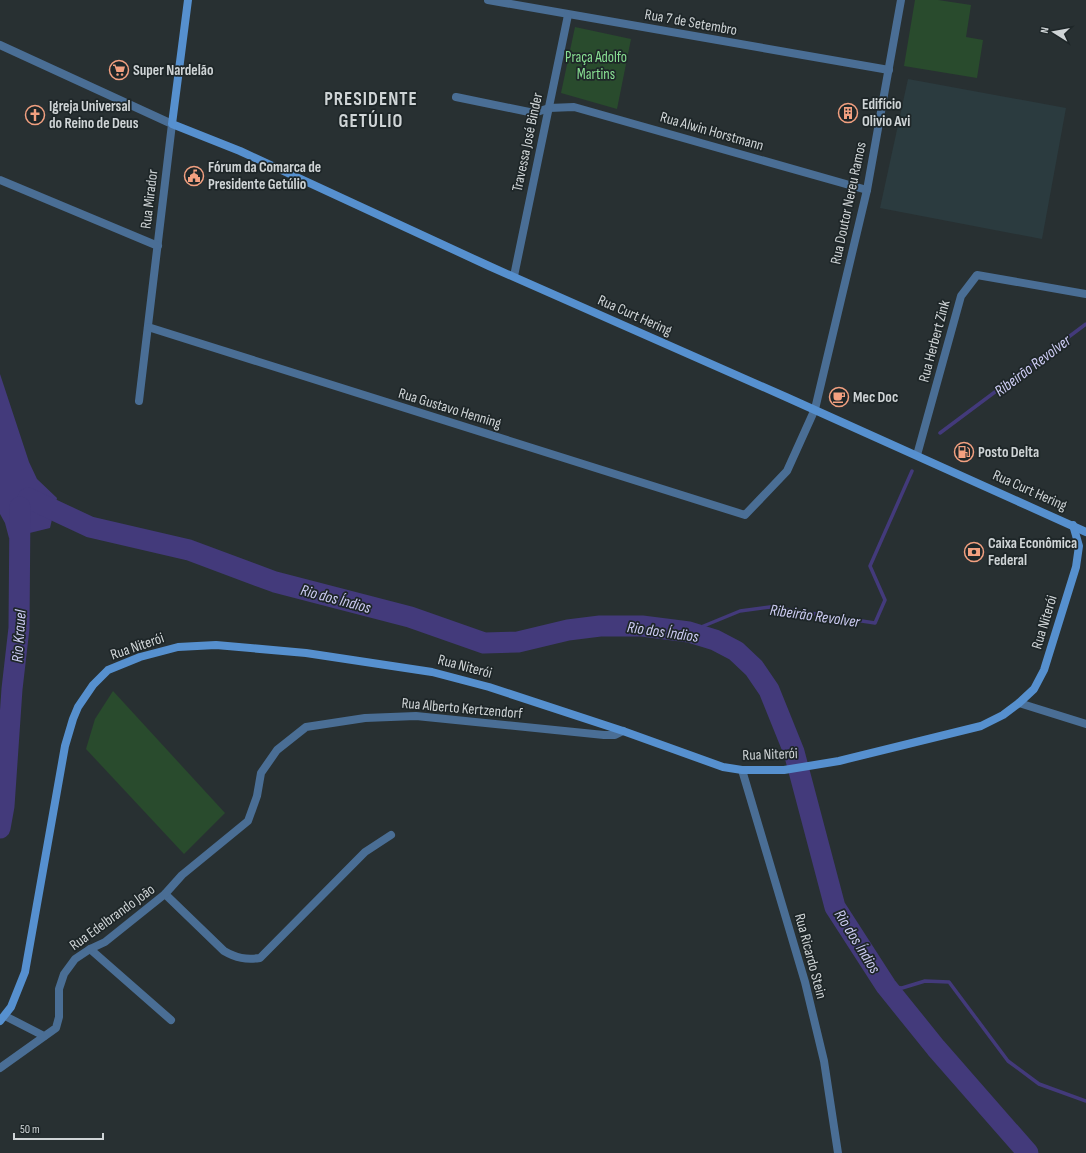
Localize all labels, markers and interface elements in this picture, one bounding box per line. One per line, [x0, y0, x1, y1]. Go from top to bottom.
street label: Rua 7 de Setembro [643, 5, 739, 40]
north arrow [1034, 12, 1074, 52]
text: N [1038, 26, 1052, 34]
park label: Praça Adolfo Martins [565, 48, 627, 84]
supermarket icon: Super Nardelão [108, 59, 130, 81]
place label: Super Nardelão [133, 61, 213, 80]
district label: PRESIDENTE GETÚLIO [324, 88, 418, 133]
street label: Travessa José Binder [508, 90, 547, 193]
place label: Edifício Olivio Avi [862, 95, 910, 131]
place label: Igreja Universal do Reino de Deus [49, 97, 139, 133]
building icon: Edifício Olivio Avi [837, 102, 859, 124]
church icon: Igreja Universal do Reino de Deus [24, 104, 46, 126]
street label: Rua Alwin Horstmann [658, 108, 766, 155]
street label: Rua Doutor Nereu Ramos [826, 140, 871, 266]
place label: Fórum da Comarca de Presidente Getúlio [208, 158, 321, 194]
public building icon: Fórum da Comarca de Presidente Getúlio [183, 165, 205, 187]
street label: Rua Mirador [136, 168, 163, 230]
street label: Rua Curt Hering [595, 291, 675, 340]
street label: Rua Herbert Zink [914, 298, 955, 384]
water label: Ribeirão Revolver [991, 331, 1075, 401]
street label: Rua Gustavo Henning [396, 384, 504, 433]
cafe icon: Mec Doc [828, 386, 850, 408]
place label: Mec Doc [853, 388, 898, 407]
fuel station icon: Posto Delta [953, 441, 975, 463]
place label: Posto Delta [978, 443, 1039, 462]
street label: Rua Curt Hering [990, 466, 1070, 515]
place label: Caixa Econômica Federal [988, 534, 1077, 570]
bank icon: Caixa Econômica Federal [963, 541, 985, 563]
water label: Rio dos Índios [298, 581, 373, 618]
street label: Rua Niterói [1027, 593, 1062, 651]
water label: Ribeirão Revolver [769, 601, 861, 632]
water label: Rio Krauel [8, 608, 31, 663]
water label: Rio dos Índios [626, 618, 700, 647]
street label: Rua Niterói [108, 628, 167, 664]
street label: Rua Niterói [436, 650, 494, 683]
street label: Rua Alberto Kertzendorf [401, 694, 524, 723]
street label: Rua Niterói [742, 744, 798, 765]
street label: Rua Edelbrando João [66, 880, 159, 955]
water label: Rio dos Índios [830, 906, 884, 978]
street label: Rua Ricardo Stein [790, 911, 831, 1001]
scale bar [14, 1115, 103, 1141]
text: 50 m [20, 1122, 40, 1137]

